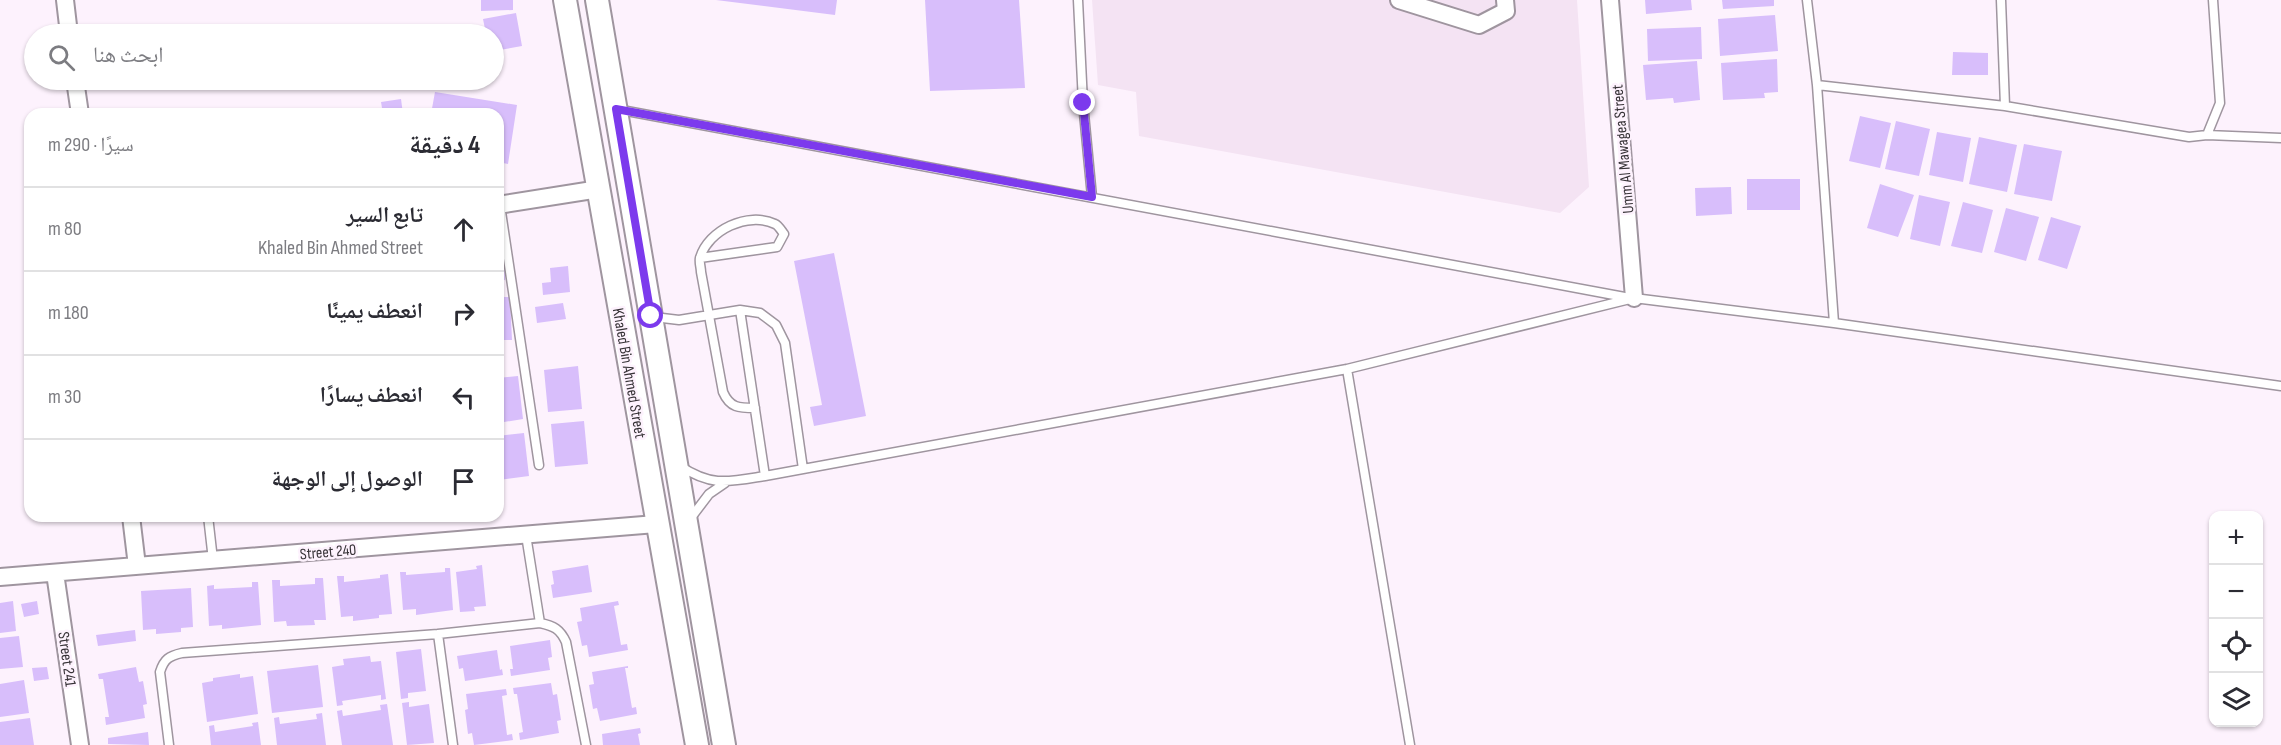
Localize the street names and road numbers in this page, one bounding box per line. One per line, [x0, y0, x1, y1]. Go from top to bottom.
street label: Umm Al Mawagea Street [1608, 84, 1639, 214]
street label: Khaled Bin Ahmed Street [608, 307, 649, 440]
street label: Street 240 [299, 541, 357, 564]
street label: Street 241 [53, 631, 80, 688]

